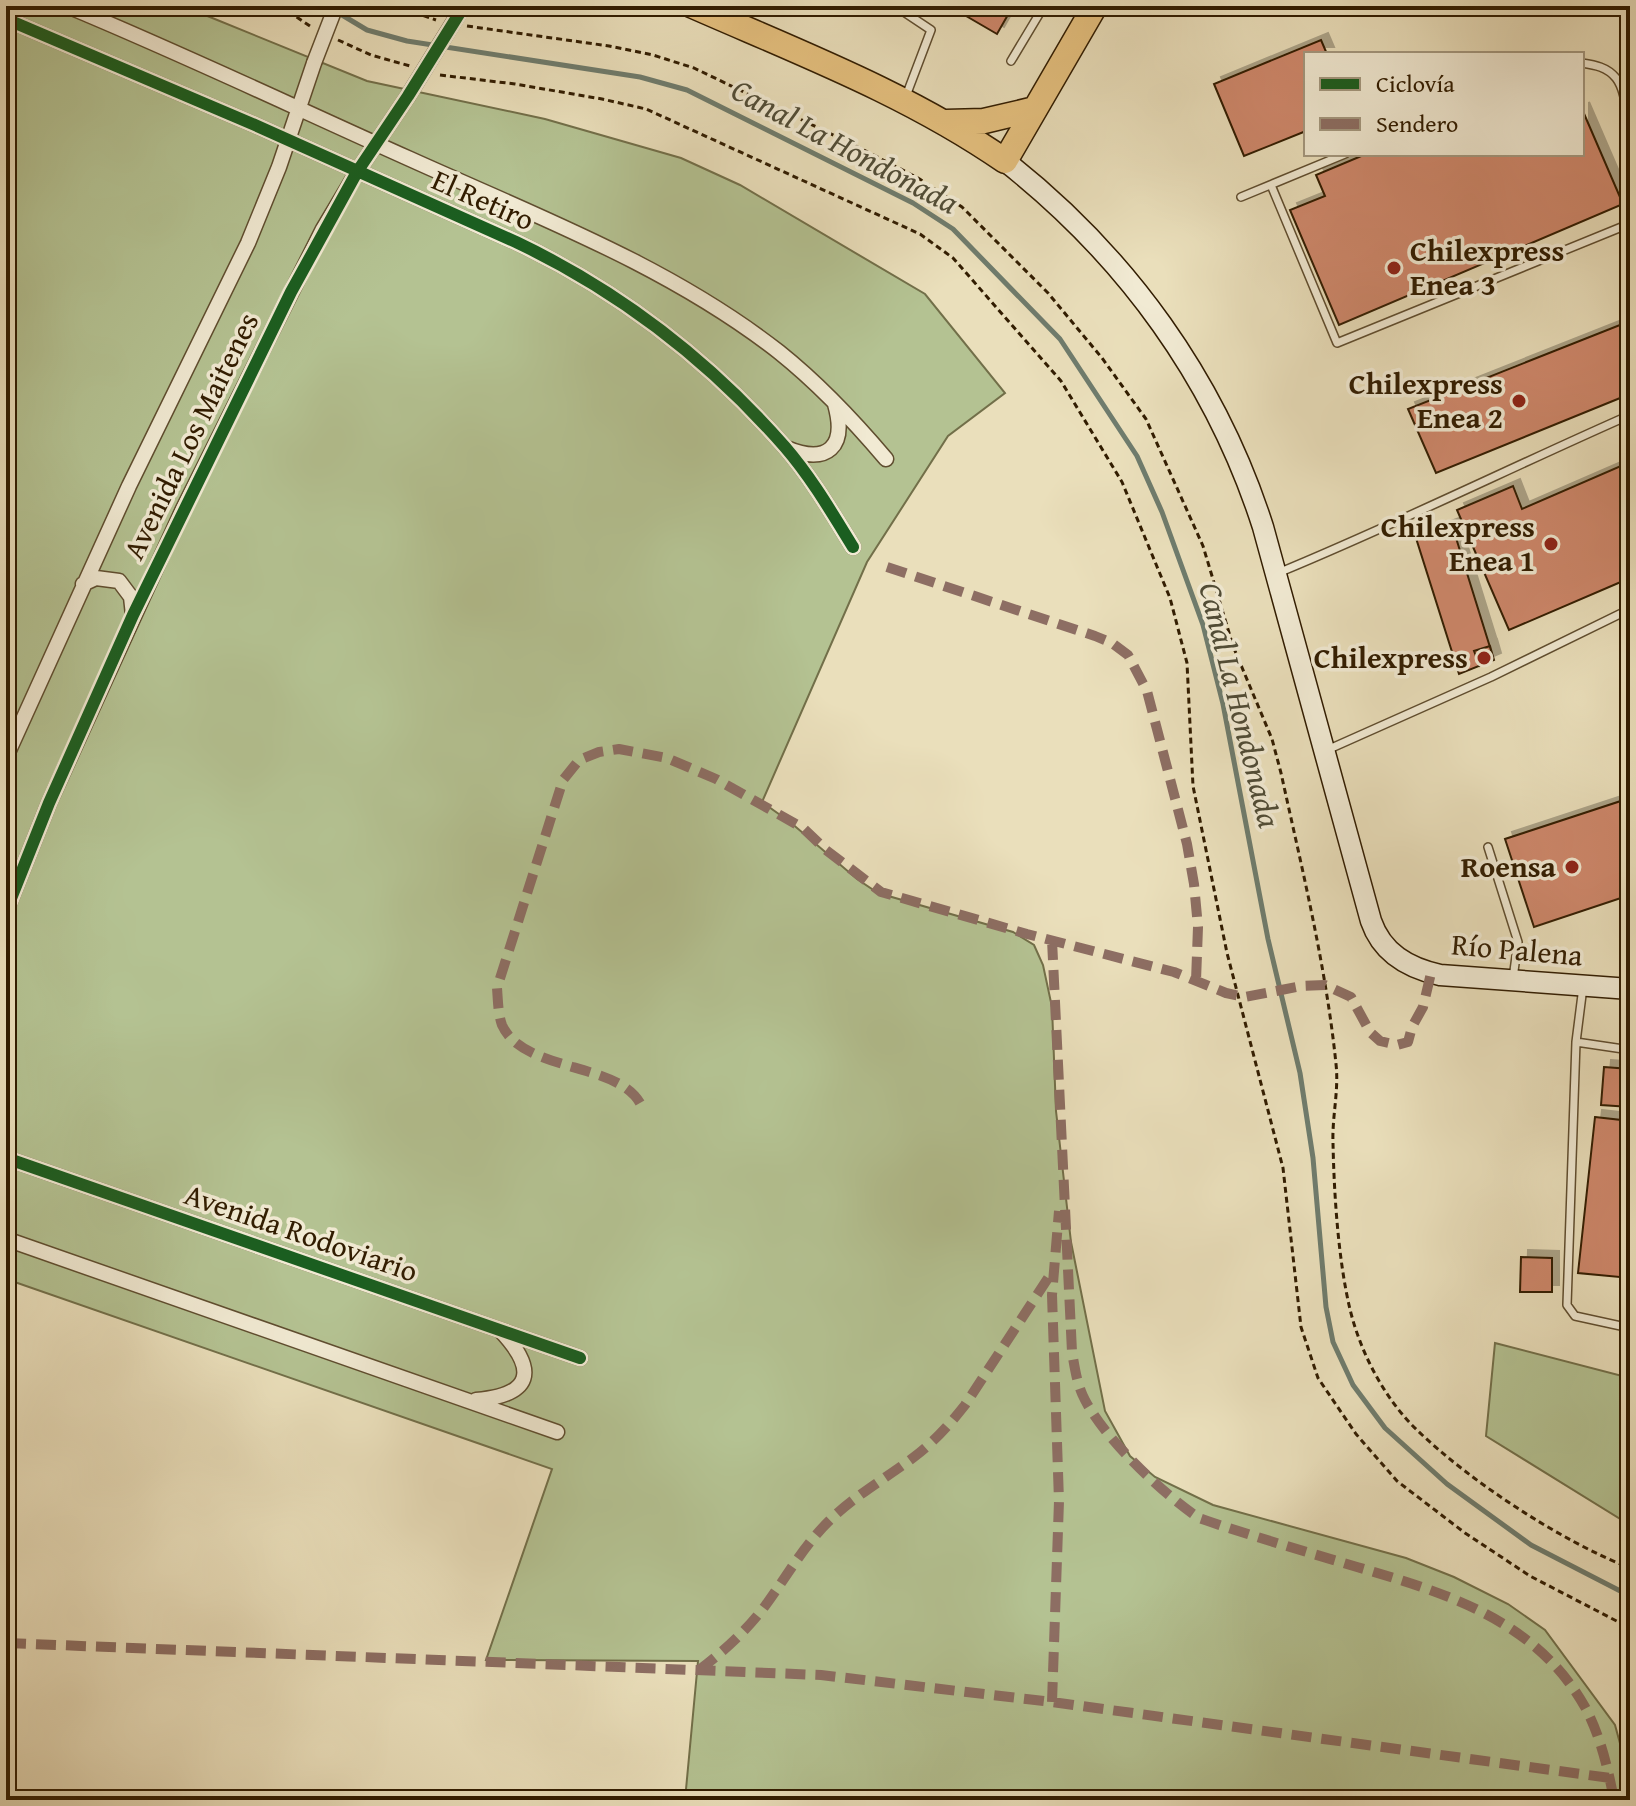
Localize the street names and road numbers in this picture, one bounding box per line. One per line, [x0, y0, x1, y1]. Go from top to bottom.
street label: El Retiro [425, 157, 542, 241]
street label: Avenida Los Maitenes [111, 304, 269, 567]
street label: Río Palena [1450, 921, 1584, 977]
street label: Avenida Rodoviario [179, 1172, 424, 1293]

